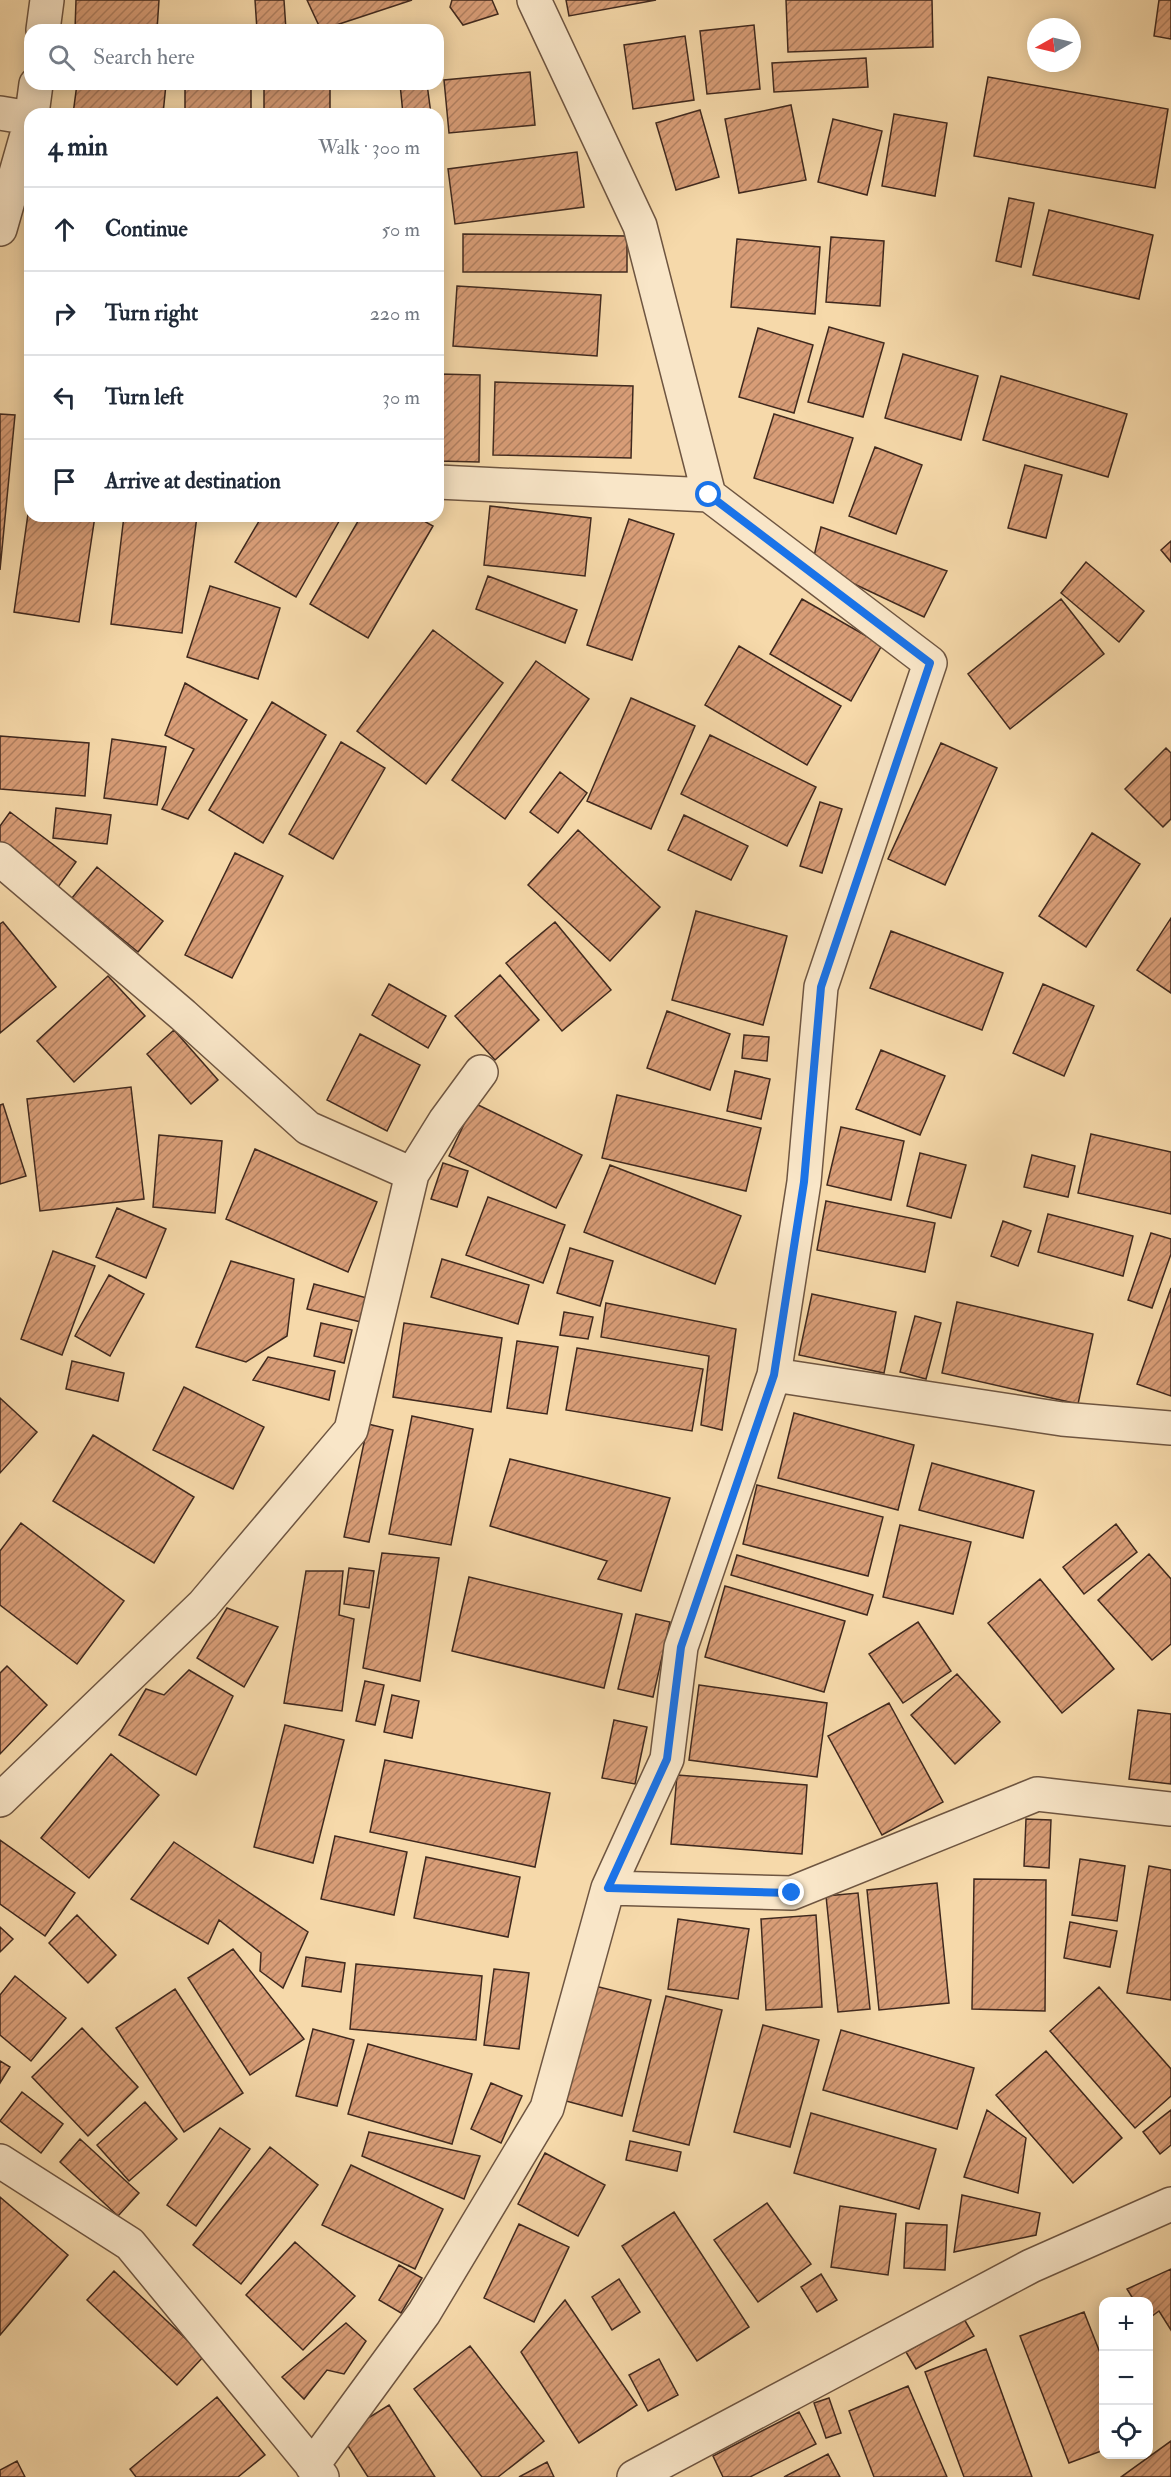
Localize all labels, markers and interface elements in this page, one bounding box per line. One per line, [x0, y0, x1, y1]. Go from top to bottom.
north arrow [1027, 18, 1081, 72]
search box [24, 24, 444, 90]
icon: search [45, 41, 78, 74]
text: Search here [93, 43, 195, 71]
text: 4 min [48, 131, 108, 163]
text: Walk · 300 m [318, 135, 420, 160]
icon: ahead [48, 213, 81, 246]
text: Continue [105, 215, 188, 243]
text: 50 m [381, 217, 420, 242]
icon: right [48, 297, 81, 330]
text: Turn right [105, 299, 198, 327]
text: 220 m [370, 301, 420, 326]
icon: left [48, 381, 81, 414]
text: Turn left [105, 383, 184, 411]
text: 30 m [382, 385, 420, 410]
icon: arrive [48, 465, 81, 498]
text: Arrive at destination [105, 467, 281, 495]
route start [695, 481, 721, 507]
route end [778, 1879, 804, 1905]
map controls [1099, 2297, 1153, 2459]
button: + [1099, 2297, 1153, 2351]
button: − [1099, 2351, 1153, 2405]
button: locate [1099, 2405, 1153, 2459]

